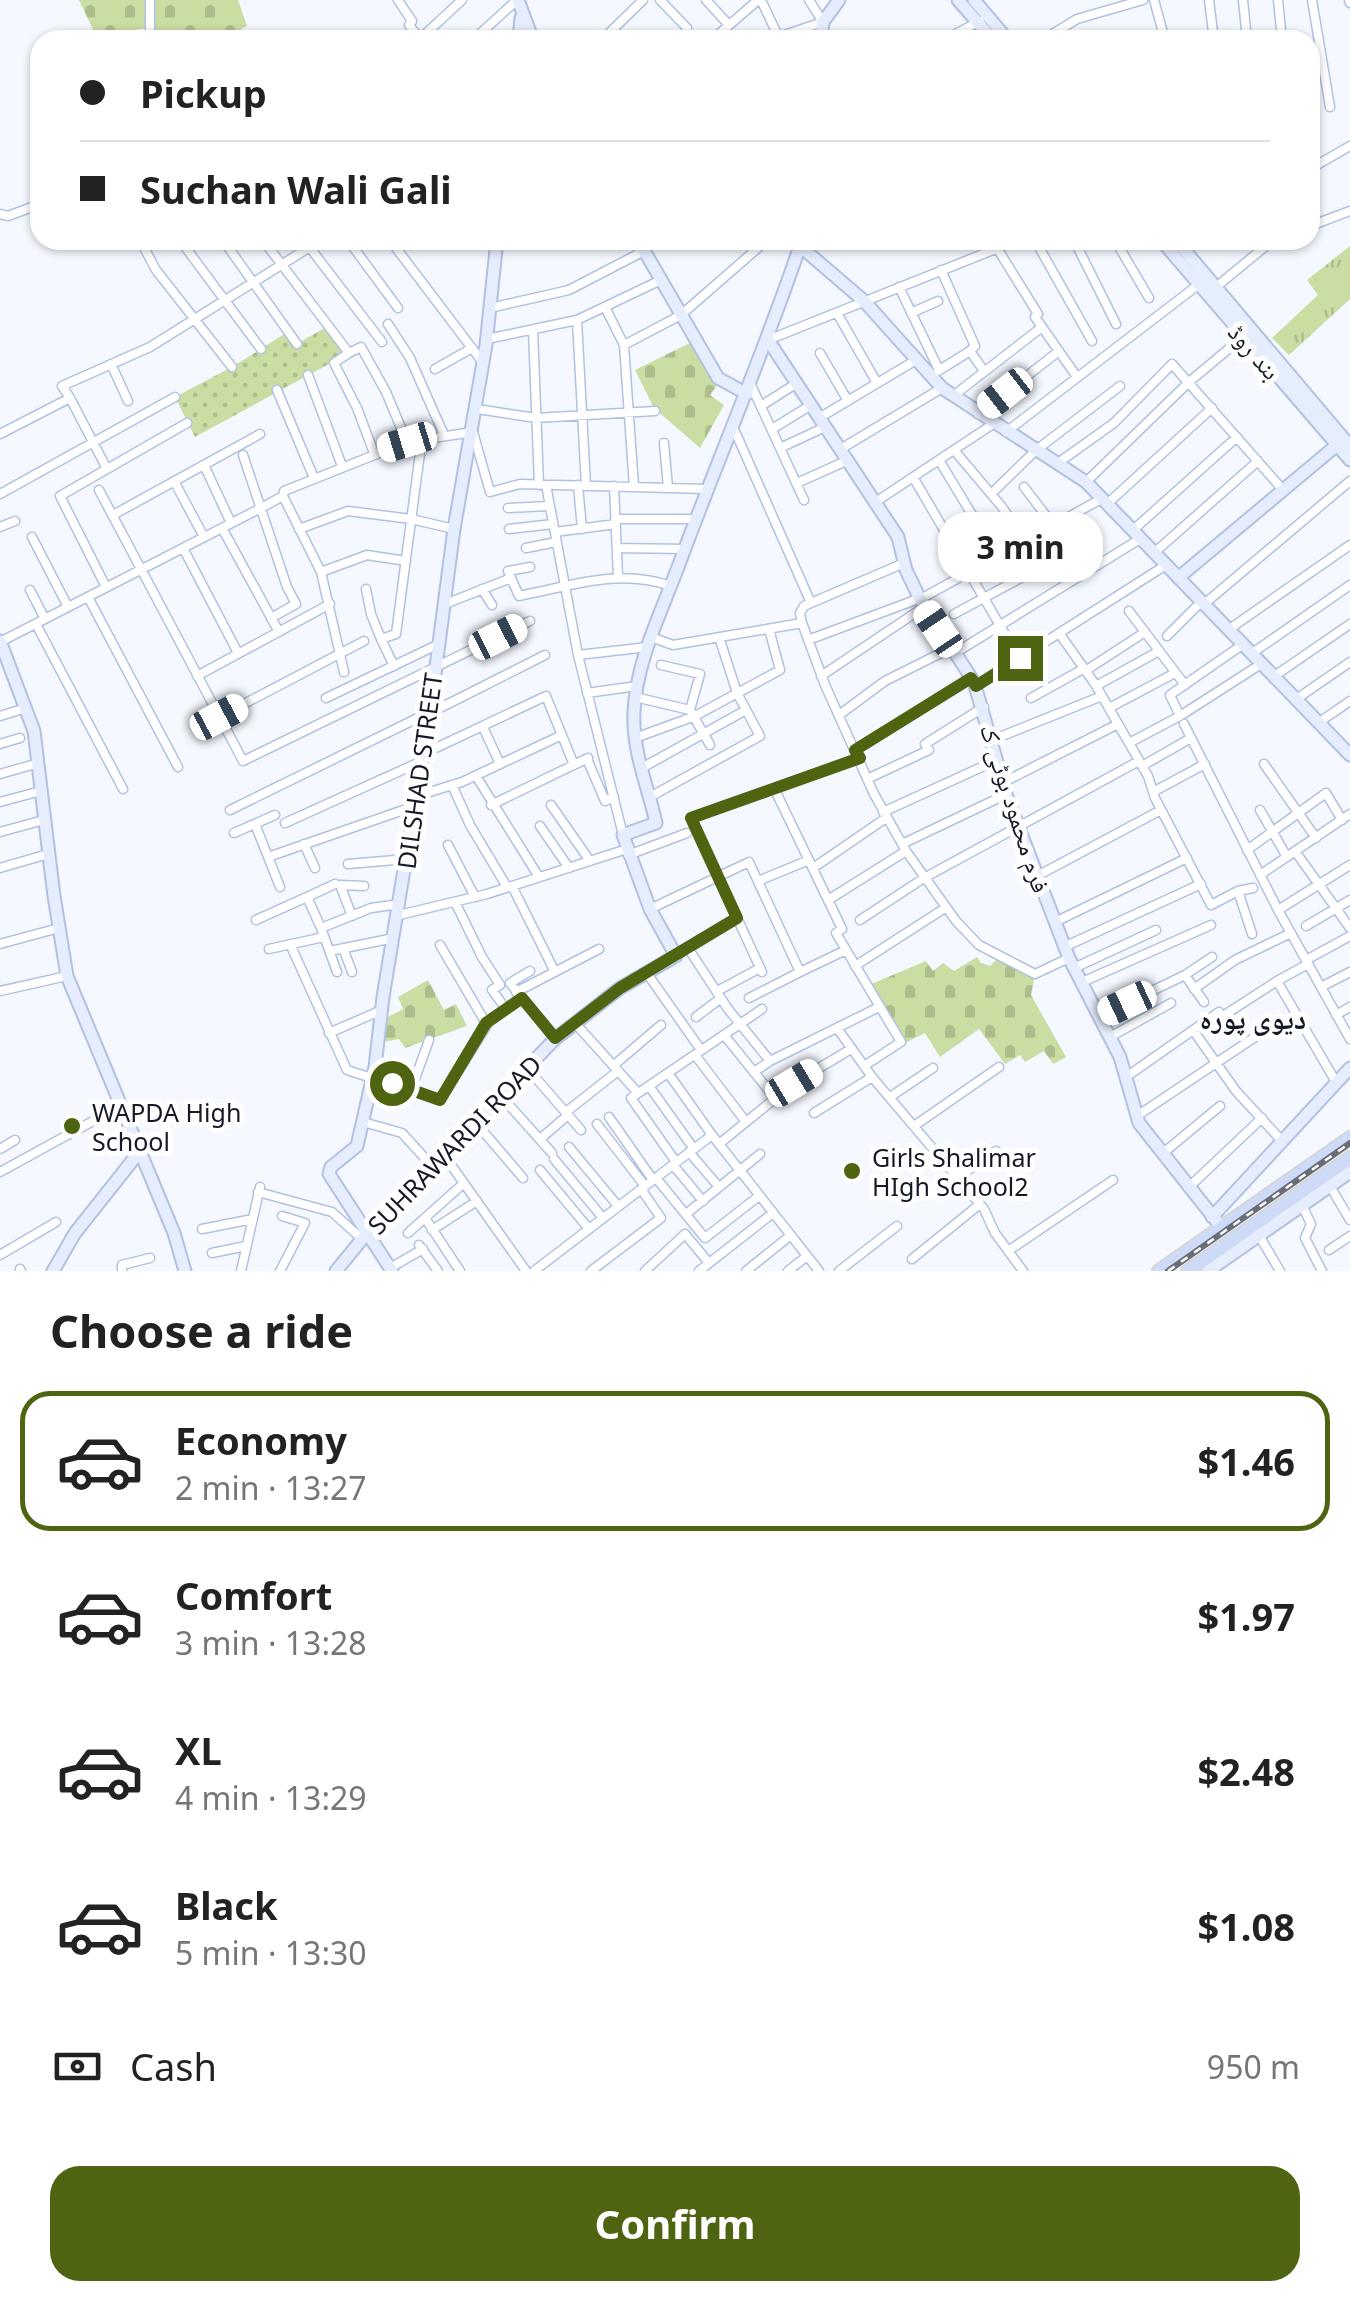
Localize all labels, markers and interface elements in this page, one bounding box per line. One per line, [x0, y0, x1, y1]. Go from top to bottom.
text: Pickup [140, 67, 267, 119]
text: Suchan Wali Gali [140, 163, 452, 215]
street label: بند روڈ [1221, 316, 1289, 386]
car [972, 363, 1038, 423]
car [374, 419, 440, 465]
callout: 3 min [938, 513, 1102, 583]
text: 3 min [976, 525, 1065, 568]
car [909, 596, 967, 662]
car [464, 610, 532, 664]
route end [998, 636, 1043, 681]
street label: DILSHAD STREET [388, 671, 450, 871]
car [185, 690, 253, 744]
street label: فرم محمود بوٹی ک [972, 719, 1059, 897]
car [1093, 977, 1161, 1029]
district label: دیوی پورہ [1200, 999, 1306, 1037]
street label: SUHRAWARDI ROAD [360, 1047, 548, 1241]
car [761, 1055, 827, 1111]
route start [370, 1061, 415, 1106]
place label: WAPDA High School [92, 1095, 241, 1158]
marker: WAPDA High School [61, 1115, 83, 1137]
place label: Girls Shalimar HIgh School2 [872, 1140, 1036, 1203]
marker: Girls Shalimar HIgh School2 [841, 1160, 863, 1182]
text: Choose a ride [50, 1300, 353, 1361]
text: Economy [175, 1414, 347, 1466]
icon: car [55, 1416, 145, 1506]
text: $1.46 [1197, 1435, 1295, 1487]
text: 2 min · 13:27 [175, 1466, 367, 1509]
text: Comfort [175, 1569, 332, 1621]
icon: car [55, 1571, 145, 1661]
text: $1.97 [1197, 1590, 1295, 1642]
text: 3 min · 13:28 [175, 1621, 367, 1664]
text: XL [175, 1724, 222, 1776]
icon: car [55, 1726, 145, 1816]
text: $2.48 [1197, 1745, 1295, 1797]
text: 4 min · 13:29 [175, 1776, 367, 1819]
text: Black [175, 1879, 278, 1931]
icon: car [55, 1881, 145, 1971]
text: $1.08 [1197, 1900, 1295, 1952]
text: 5 min · 13:30 [175, 1931, 367, 1974]
icon: cash [50, 2039, 105, 2094]
text: Cash [130, 2040, 217, 2092]
text: 950 m [1207, 2045, 1300, 2088]
button: Confirm [50, 2166, 1300, 2281]

